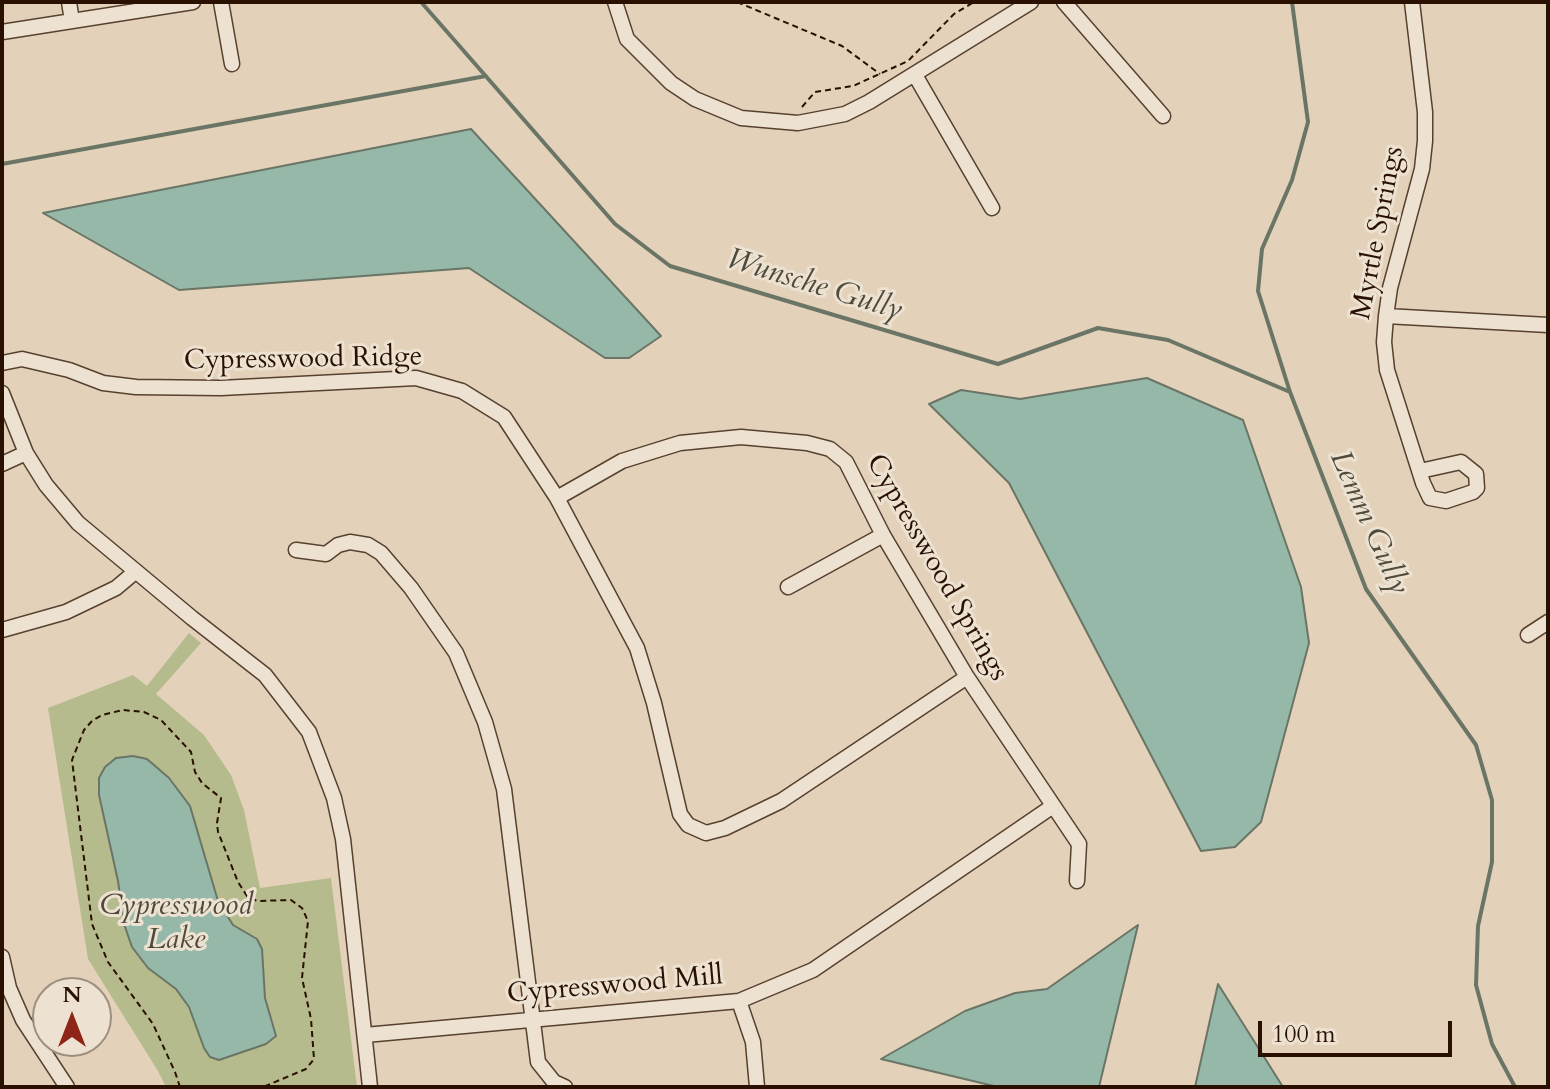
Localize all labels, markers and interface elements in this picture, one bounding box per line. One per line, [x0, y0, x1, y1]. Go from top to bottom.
street label: Myrtle Springs [1346, 144, 1412, 322]
water label: Wunsche Gully [722, 242, 906, 330]
street label: Cypresswood Ridge [183, 341, 423, 379]
water label: Lemm Gully [1320, 445, 1416, 601]
street label: Cypresswood Springs [857, 449, 1015, 687]
water label: Cypresswood Lake [99, 889, 253, 960]
street label: Cypresswood Mill [506, 960, 724, 1012]
north arrow [32, 977, 112, 1057]
text: N [62, 980, 82, 1010]
scale bar [1262, 1005, 1456, 1055]
text: 100 m [1272, 1018, 1336, 1051]

